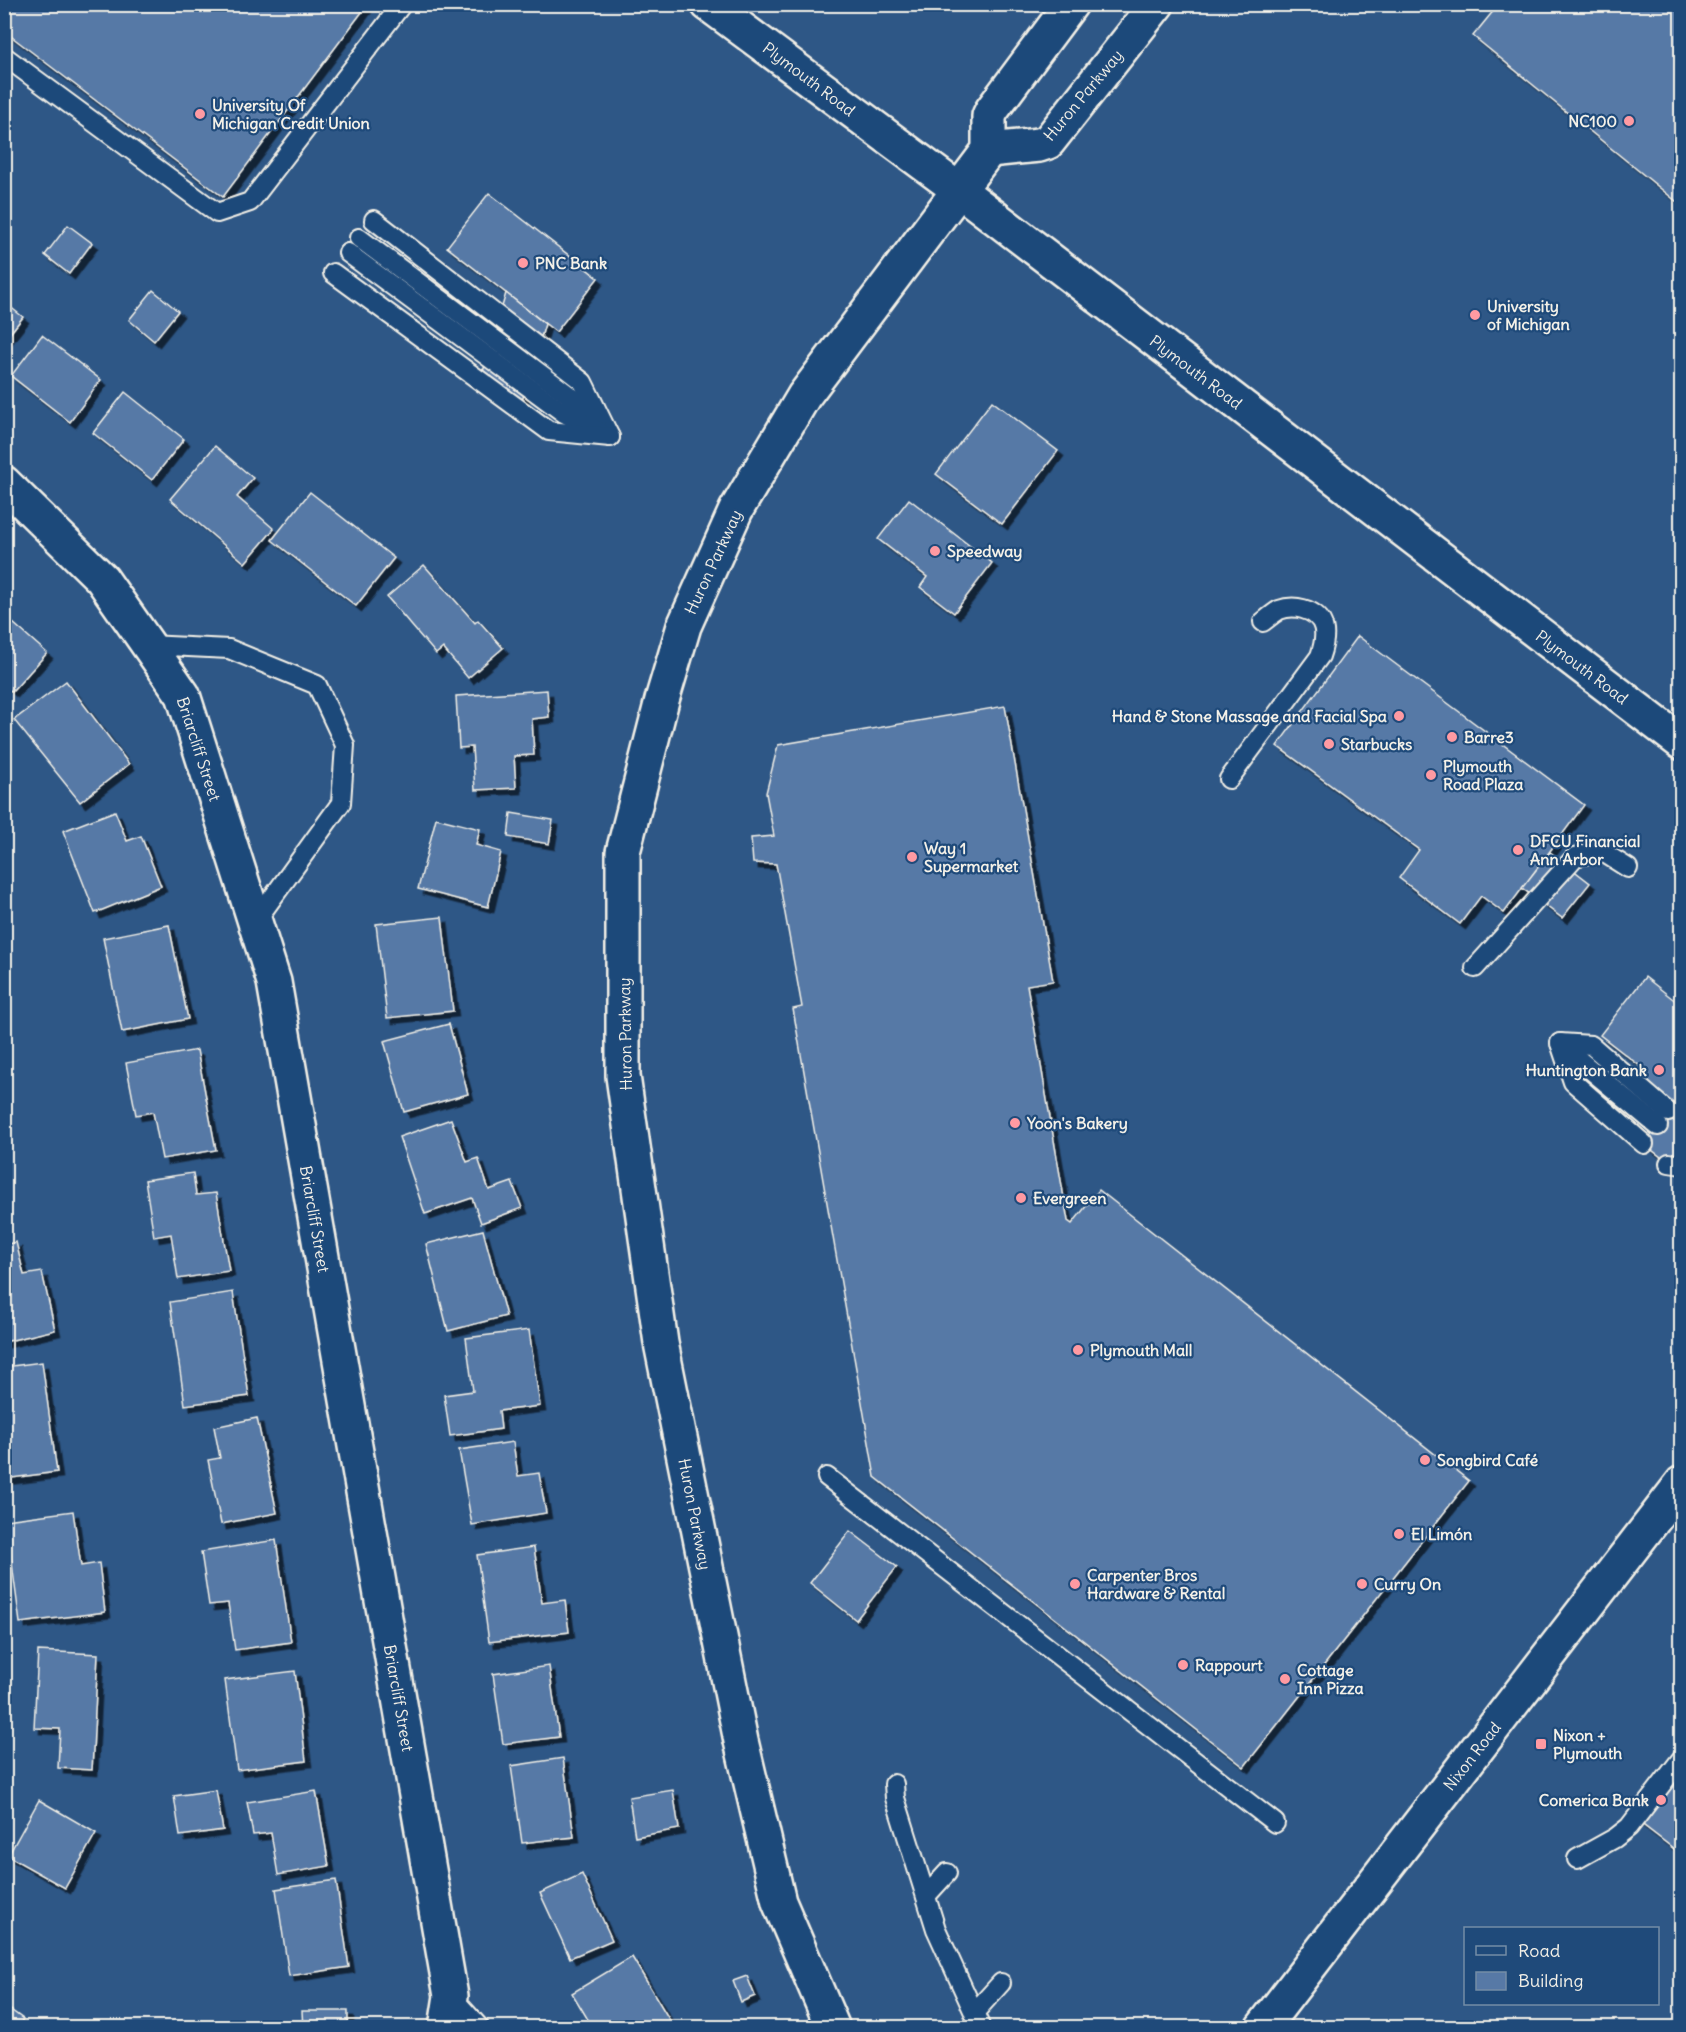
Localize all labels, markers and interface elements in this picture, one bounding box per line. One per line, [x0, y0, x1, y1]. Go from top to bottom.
street label: Plymouth Road [759, 38, 859, 120]
street label: Huron Parkway [1039, 45, 1127, 145]
place label: University Of Michigan Credit Union [212, 95, 370, 134]
marker: University Of Michigan Credit Union [193, 107, 207, 121]
place label: NC100 [1568, 111, 1617, 131]
marker: NC100 [1622, 114, 1636, 128]
place label: PNC Bank [535, 253, 607, 273]
marker: PNC Bank [516, 256, 530, 270]
place label: University of Michigan [1487, 296, 1570, 335]
marker: University of Michigan [1468, 308, 1482, 322]
street label: Plymouth Road [1146, 331, 1246, 413]
street label: Huron Parkway [680, 507, 746, 617]
place label: Speedway [947, 541, 1022, 562]
marker: Speedway [928, 544, 942, 558]
street label: Plymouth Road [1532, 626, 1632, 708]
street label: Briarcliff Street [173, 694, 225, 804]
place label: Hand & Stone Massage and Facial Spa [1112, 706, 1387, 727]
marker: Hand & Stone Massage and Facial Spa [1392, 709, 1406, 723]
place label: Barre3 [1464, 727, 1514, 747]
marker: Barre3 [1445, 730, 1459, 744]
place label: Starbucks [1341, 734, 1412, 754]
marker: Starbucks [1322, 737, 1336, 751]
place label: Plymouth Road Plaza [1443, 756, 1523, 794]
marker: Plymouth Road Plaza [1424, 768, 1438, 782]
place label: DFCU Financial Ann Arbor [1530, 831, 1640, 869]
place label: Way 1 Supermarket [924, 838, 1019, 877]
marker: DFCU Financial Ann Arbor [1511, 843, 1525, 857]
marker: Way 1 Supermarket [905, 850, 919, 864]
street label: Huron Parkway [614, 977, 636, 1091]
place label: Huntington Bank [1525, 1060, 1647, 1081]
marker: Huntington Bank [1652, 1063, 1666, 1077]
place label: Yoon's Bakery [1026, 1113, 1128, 1134]
marker: Yoon's Bakery [1008, 1116, 1022, 1130]
street label: Briarcliff Street [296, 1164, 334, 1275]
place label: Evergreen [1033, 1188, 1106, 1209]
marker: Evergreen [1014, 1191, 1028, 1205]
place label: Plymouth Mall [1090, 1340, 1192, 1361]
marker: Plymouth Mall [1071, 1343, 1085, 1357]
place label: Songbird Café [1437, 1450, 1538, 1471]
marker: Songbird Café [1418, 1453, 1432, 1467]
street label: Huron Parkway [674, 1457, 716, 1571]
place label: El Limón [1411, 1524, 1472, 1544]
marker: El Limón [1392, 1527, 1406, 1541]
place label: Carpenter Bros Hardware & Rental [1087, 1565, 1225, 1603]
place label: Curry On [1374, 1574, 1441, 1595]
marker: Carpenter Bros Hardware & Rental [1068, 1577, 1082, 1591]
marker: Curry On [1355, 1577, 1369, 1591]
street label: Briarcliff Street [380, 1643, 418, 1754]
place label: Rappourt [1195, 1655, 1263, 1676]
marker: Rappourt [1176, 1658, 1190, 1672]
place label: Cottage Inn Pizza [1297, 1660, 1364, 1698]
marker: Cottage Inn Pizza [1278, 1672, 1292, 1686]
street label: Nixon Road [1439, 1718, 1505, 1794]
place label: Nixon + Plymouth [1553, 1725, 1622, 1764]
marker: Nixon + Plymouth [1534, 1737, 1548, 1751]
place label: Comerica Bank [1539, 1790, 1649, 1810]
marker: Comerica Bank [1654, 1793, 1668, 1807]
legend [1464, 1927, 1659, 2005]
text: Road [1518, 1939, 1561, 1962]
text: Building [1518, 1969, 1583, 1992]

